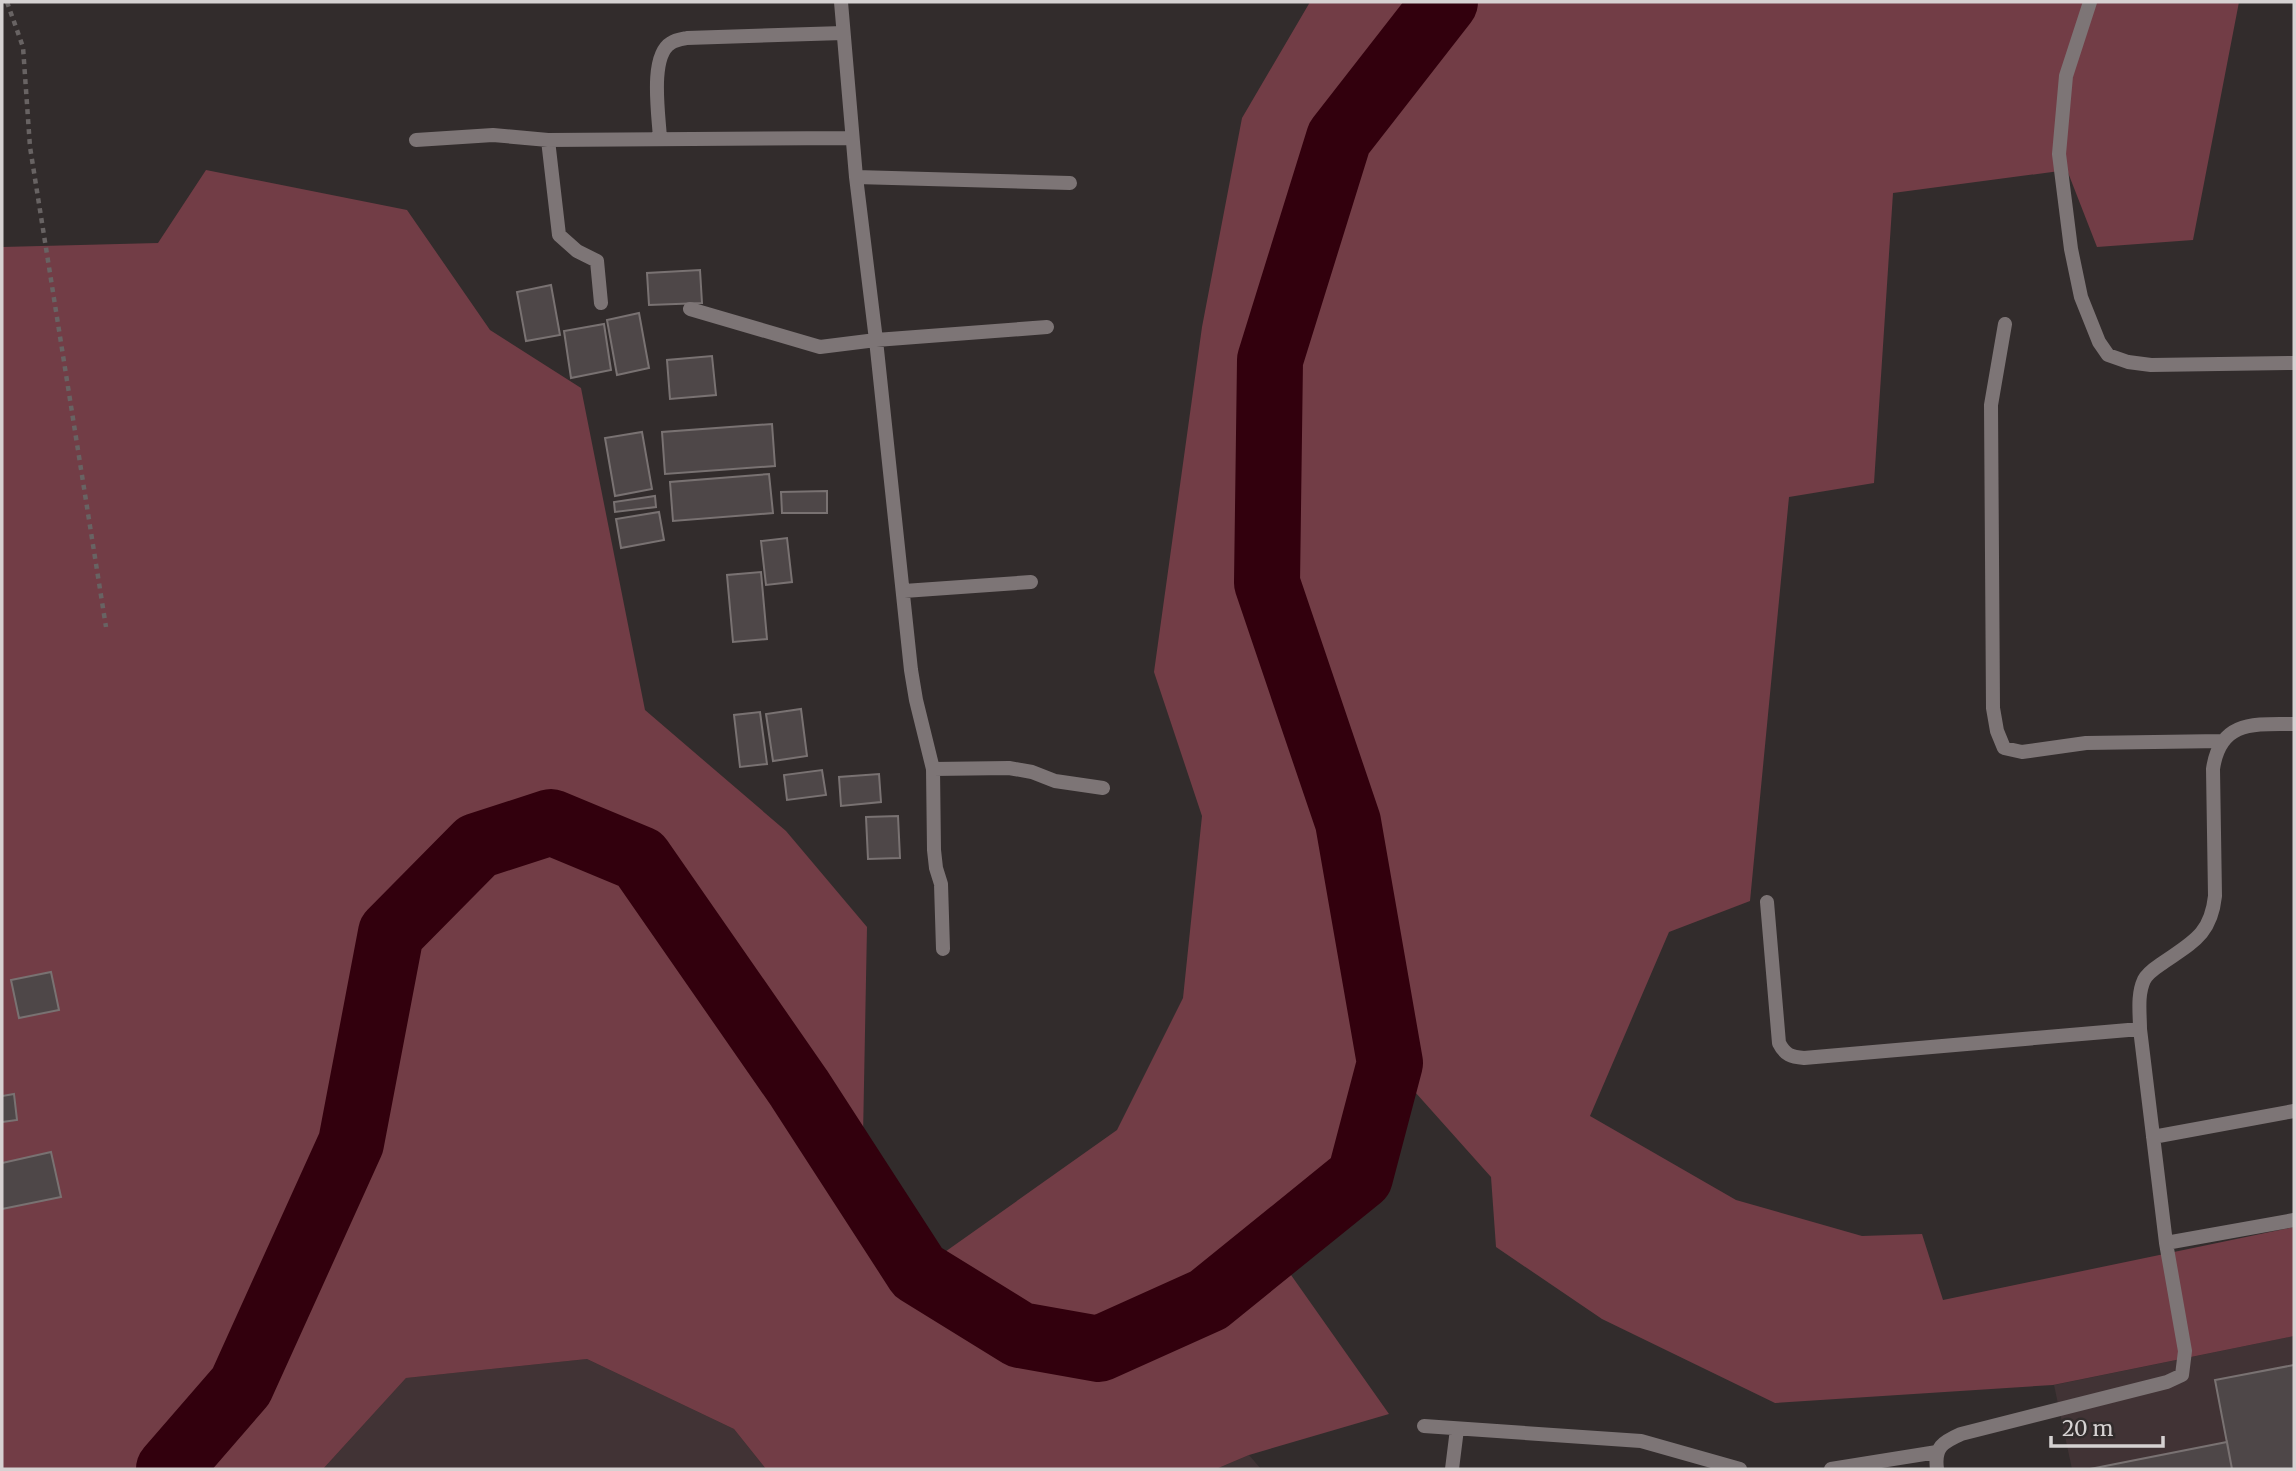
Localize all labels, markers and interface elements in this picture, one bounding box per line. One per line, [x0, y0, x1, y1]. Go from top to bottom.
scale bar [2051, 1404, 2163, 1448]
text: 20 m [2062, 1415, 2114, 1442]

